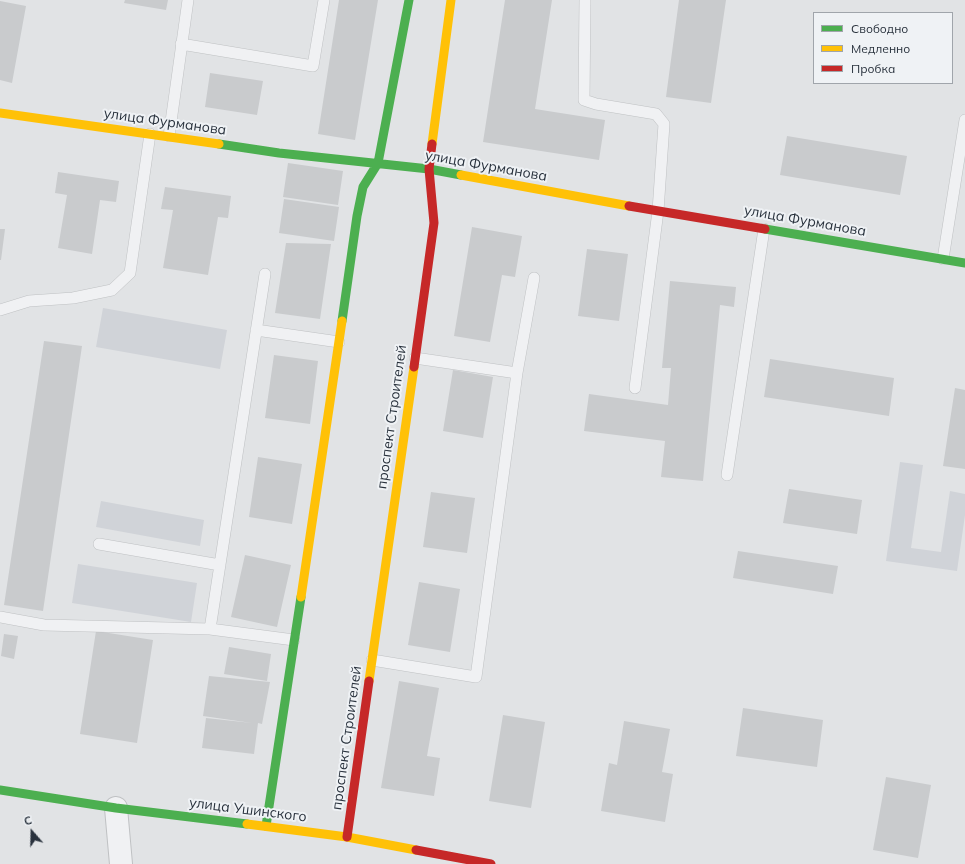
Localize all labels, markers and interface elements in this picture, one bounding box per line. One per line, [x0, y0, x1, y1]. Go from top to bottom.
legend [813, 12, 953, 84]
text: Свободно [851, 21, 908, 36]
text: Медленно [851, 41, 910, 56]
text: Пробка [851, 61, 895, 76]
street label: улица Фурманова [103, 105, 227, 139]
street label: улица Фурманова [424, 147, 548, 185]
street label: улица Фурманова [743, 202, 867, 240]
street label: проспект Строителей [374, 344, 410, 490]
street label: проспект Строителей [329, 665, 365, 811]
street label: улица Ушинского [188, 794, 308, 826]
north arrow [12, 812, 52, 852]
text: С [22, 813, 34, 829]

